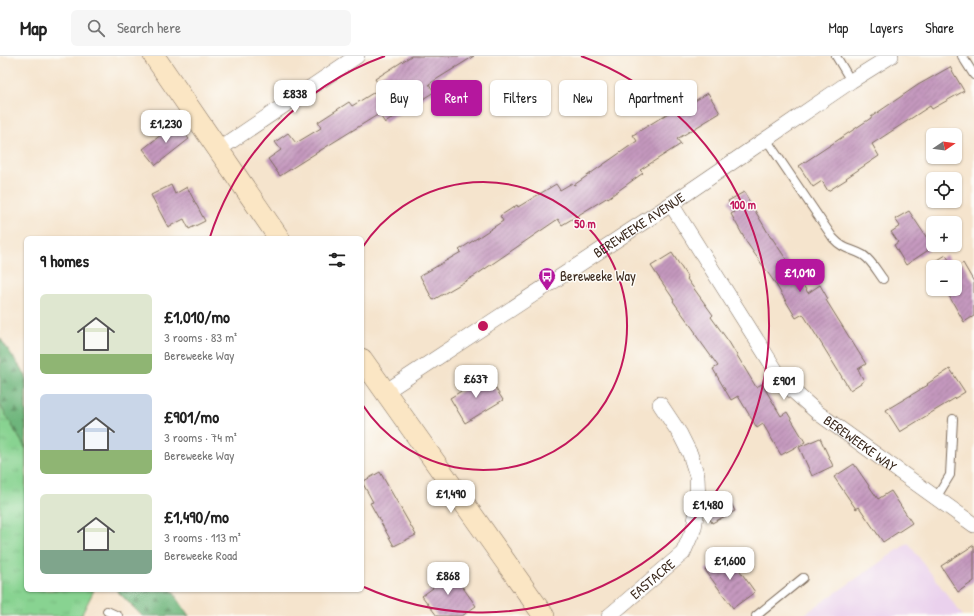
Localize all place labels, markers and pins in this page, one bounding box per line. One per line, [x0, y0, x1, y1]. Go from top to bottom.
pin: £838 [271, 80, 319, 114]
pin: £1,230 [133, 110, 199, 144]
pin: £1,010 [767, 259, 833, 293]
bus stop icon: Bereweeke Way [537, 266, 557, 291]
place label: Bereweeke Way [560, 266, 636, 286]
centre of rings [476, 319, 490, 333]
pin: £637 [452, 365, 500, 399]
pin: £901 [760, 367, 808, 401]
pin: £1,490 [418, 480, 484, 514]
pin: £1,480 [675, 491, 741, 525]
pin: £1,600 [697, 547, 763, 581]
pin: £868 [424, 562, 472, 596]

